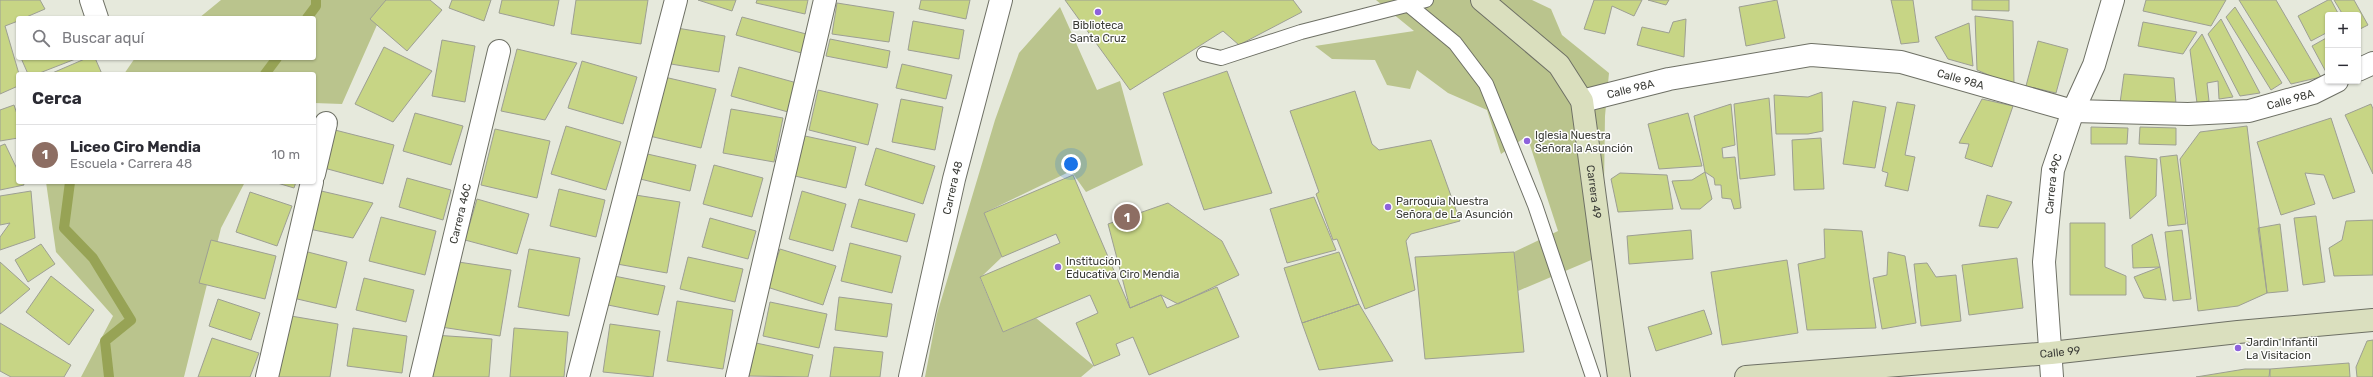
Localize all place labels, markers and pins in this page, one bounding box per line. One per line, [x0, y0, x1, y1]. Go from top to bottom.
marker: Biblioteca Santa Cruz [1093, 7, 1103, 17]
place label: Biblioteca Santa Cruz [1070, 19, 1127, 45]
place label: Iglesia Nuestra Señora la Asunción [1535, 129, 1633, 155]
marker: Iglesia Nuestra Señora la Asunción [1522, 136, 1532, 146]
place label: Parroquia Nuestra Señora de La Asunción [1396, 195, 1513, 221]
pin: 1 [1114, 202, 1140, 232]
marker: Parroquia Nuestra Señora de La Asunción [1383, 202, 1393, 212]
place label: Institución Educativa Ciro Mendia [1066, 255, 1179, 281]
marker: Institución Educativa Ciro Mendia [1053, 262, 1063, 272]
place label: Jardin Infantil La Visitacion [2246, 336, 2318, 362]
marker: Jardin Infantil La Visitacion [2233, 343, 2243, 353]

